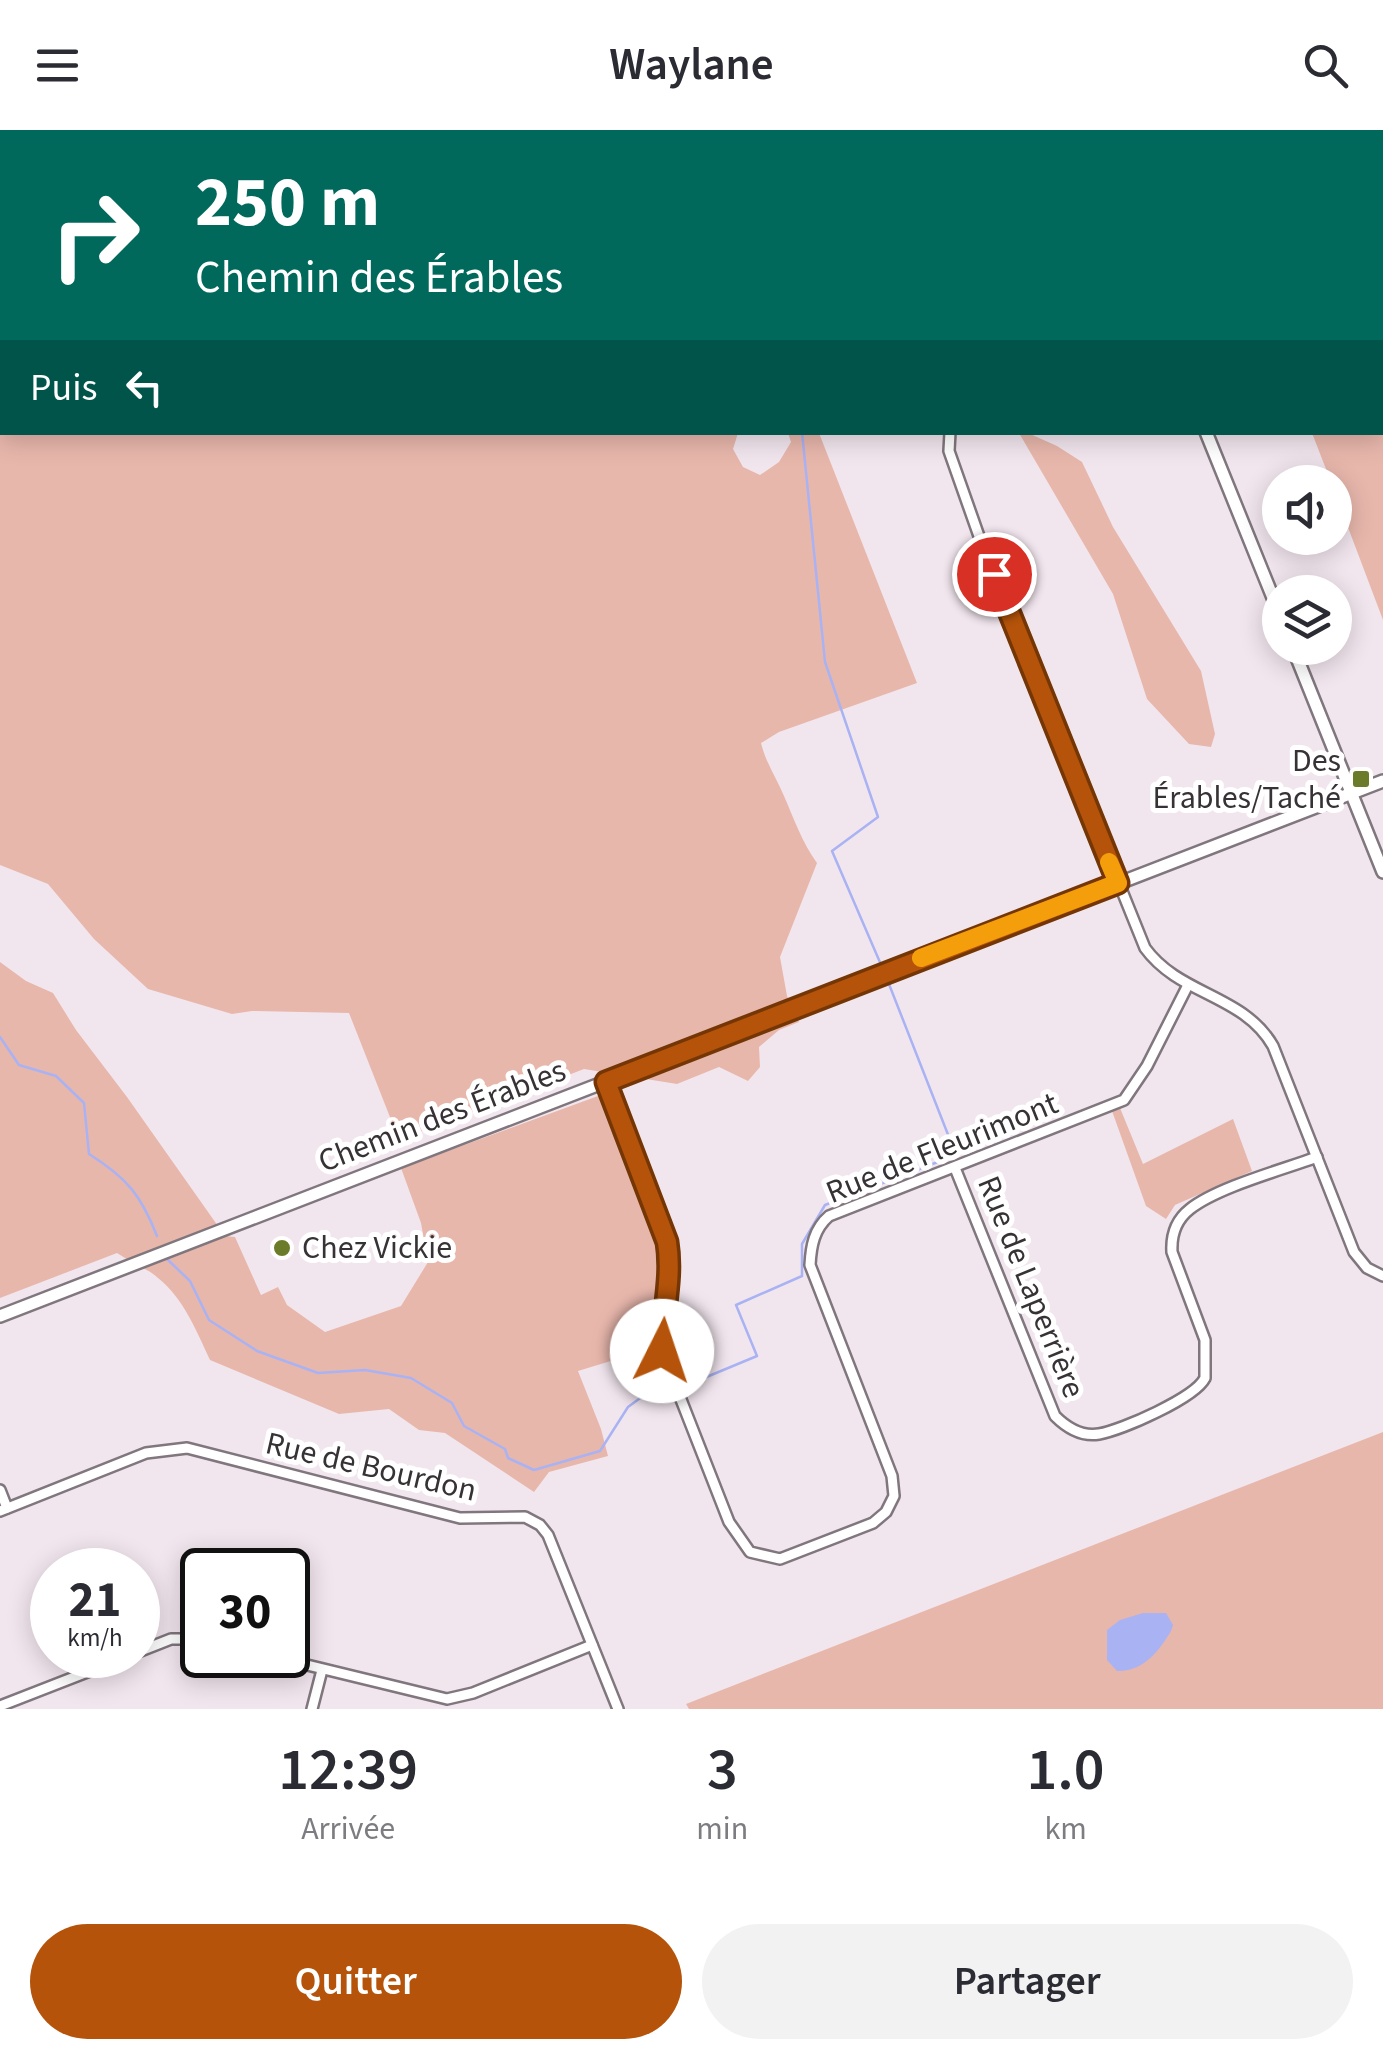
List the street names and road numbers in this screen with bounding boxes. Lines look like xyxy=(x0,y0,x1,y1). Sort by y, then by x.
street label: Chemin des Érables xyxy=(312,1048,572,1184)
street label: Rue de Fleurimont xyxy=(819,1080,1065,1215)
street label: Rue de Laperrière xyxy=(966,1169,1096,1405)
street label: Rue de Bourdon xyxy=(261,1420,481,1514)

